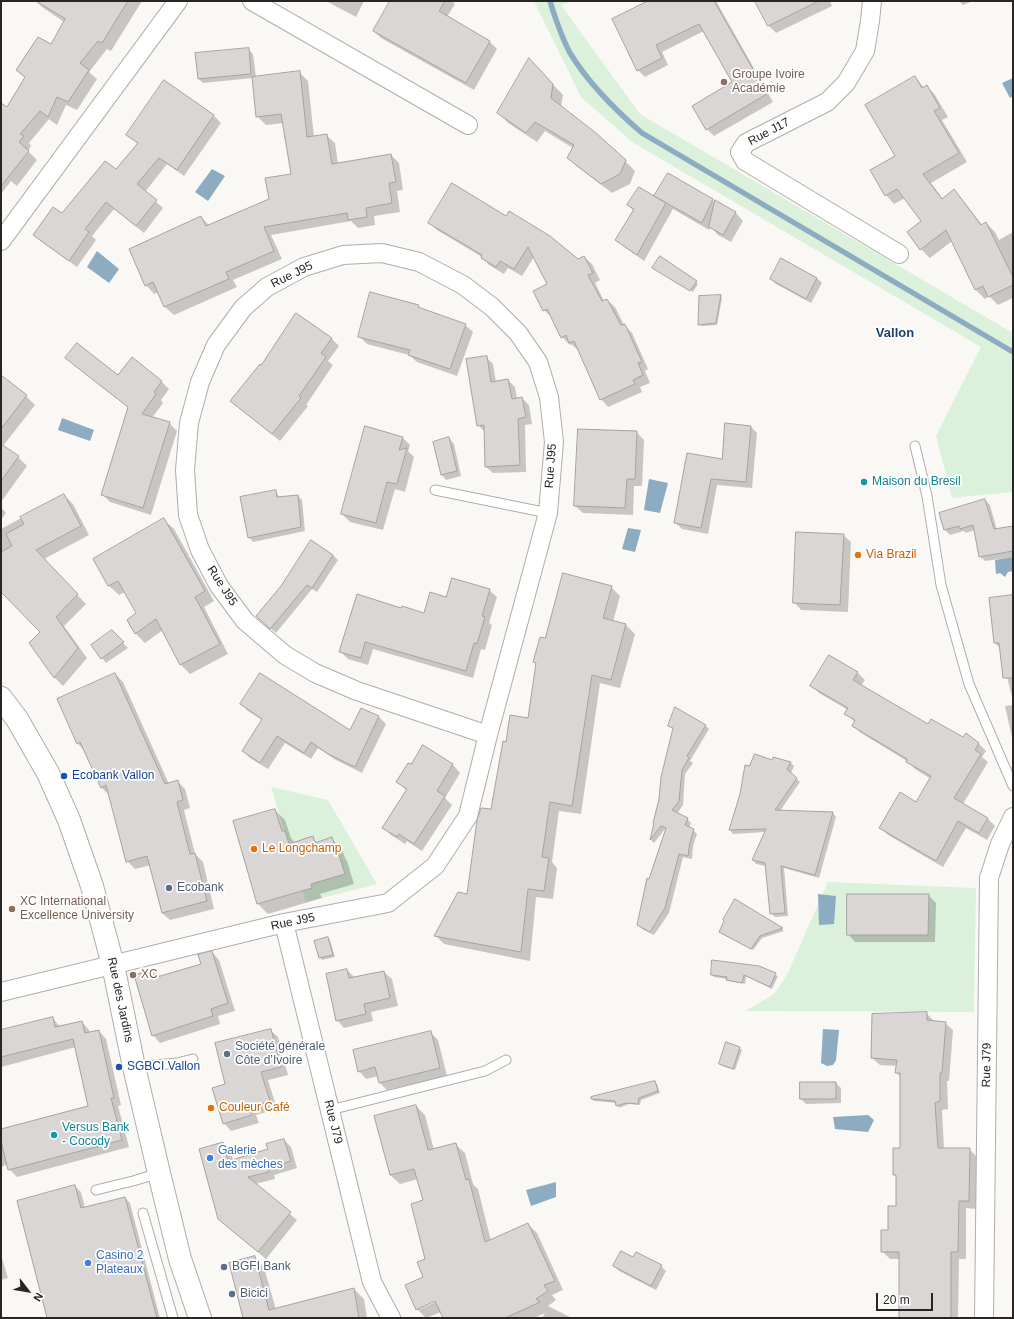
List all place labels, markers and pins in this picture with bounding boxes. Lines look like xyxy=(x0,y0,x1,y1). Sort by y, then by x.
place label: Groupe Ivoire Académie xyxy=(732,68,805,96)
marker: Groupe Ivoire Académie xyxy=(719,77,729,87)
place label: Maison du Bresil xyxy=(872,475,961,489)
marker: Maison du Bresil xyxy=(859,477,869,487)
place label: Via Brazil xyxy=(866,548,916,562)
marker: Via Brazil xyxy=(853,550,863,560)
place label: Ecobank Vallon xyxy=(72,769,154,783)
marker: Ecobank Vallon xyxy=(59,771,69,781)
place label: Le Longchamp xyxy=(262,842,341,856)
marker: Le Longchamp xyxy=(249,844,259,854)
place label: Ecobank xyxy=(177,881,224,895)
marker: Ecobank xyxy=(164,883,174,893)
place label: XC International Excellence University xyxy=(20,895,134,923)
marker: XC International Excellence University xyxy=(7,904,17,914)
place label: XC xyxy=(141,968,158,982)
marker: XC xyxy=(128,970,138,980)
place label: Société générale Côte d’Ivoire xyxy=(235,1040,325,1068)
marker: Société générale Côte d’Ivoire xyxy=(222,1049,232,1059)
place label: SGBCI Vallon xyxy=(127,1060,200,1074)
marker: SGBCI Vallon xyxy=(114,1062,124,1072)
place label: Couleur Café xyxy=(219,1101,290,1115)
marker: Couleur Café xyxy=(206,1103,216,1113)
place label: Versus Bank - Cocody xyxy=(62,1121,129,1149)
marker: Versus Bank - Cocody xyxy=(49,1130,59,1140)
place label: Galerie des mèches xyxy=(218,1144,283,1172)
marker: Galerie des mèches xyxy=(205,1153,215,1163)
place label: Casino 2 Plateaux xyxy=(96,1249,143,1277)
marker: Casino 2 Plateaux xyxy=(83,1258,93,1268)
place label: BGFI Bank xyxy=(232,1260,291,1274)
marker: BGFI Bank xyxy=(219,1262,229,1272)
place label: Bicici xyxy=(240,1287,268,1301)
marker: Bicici xyxy=(227,1289,237,1299)

